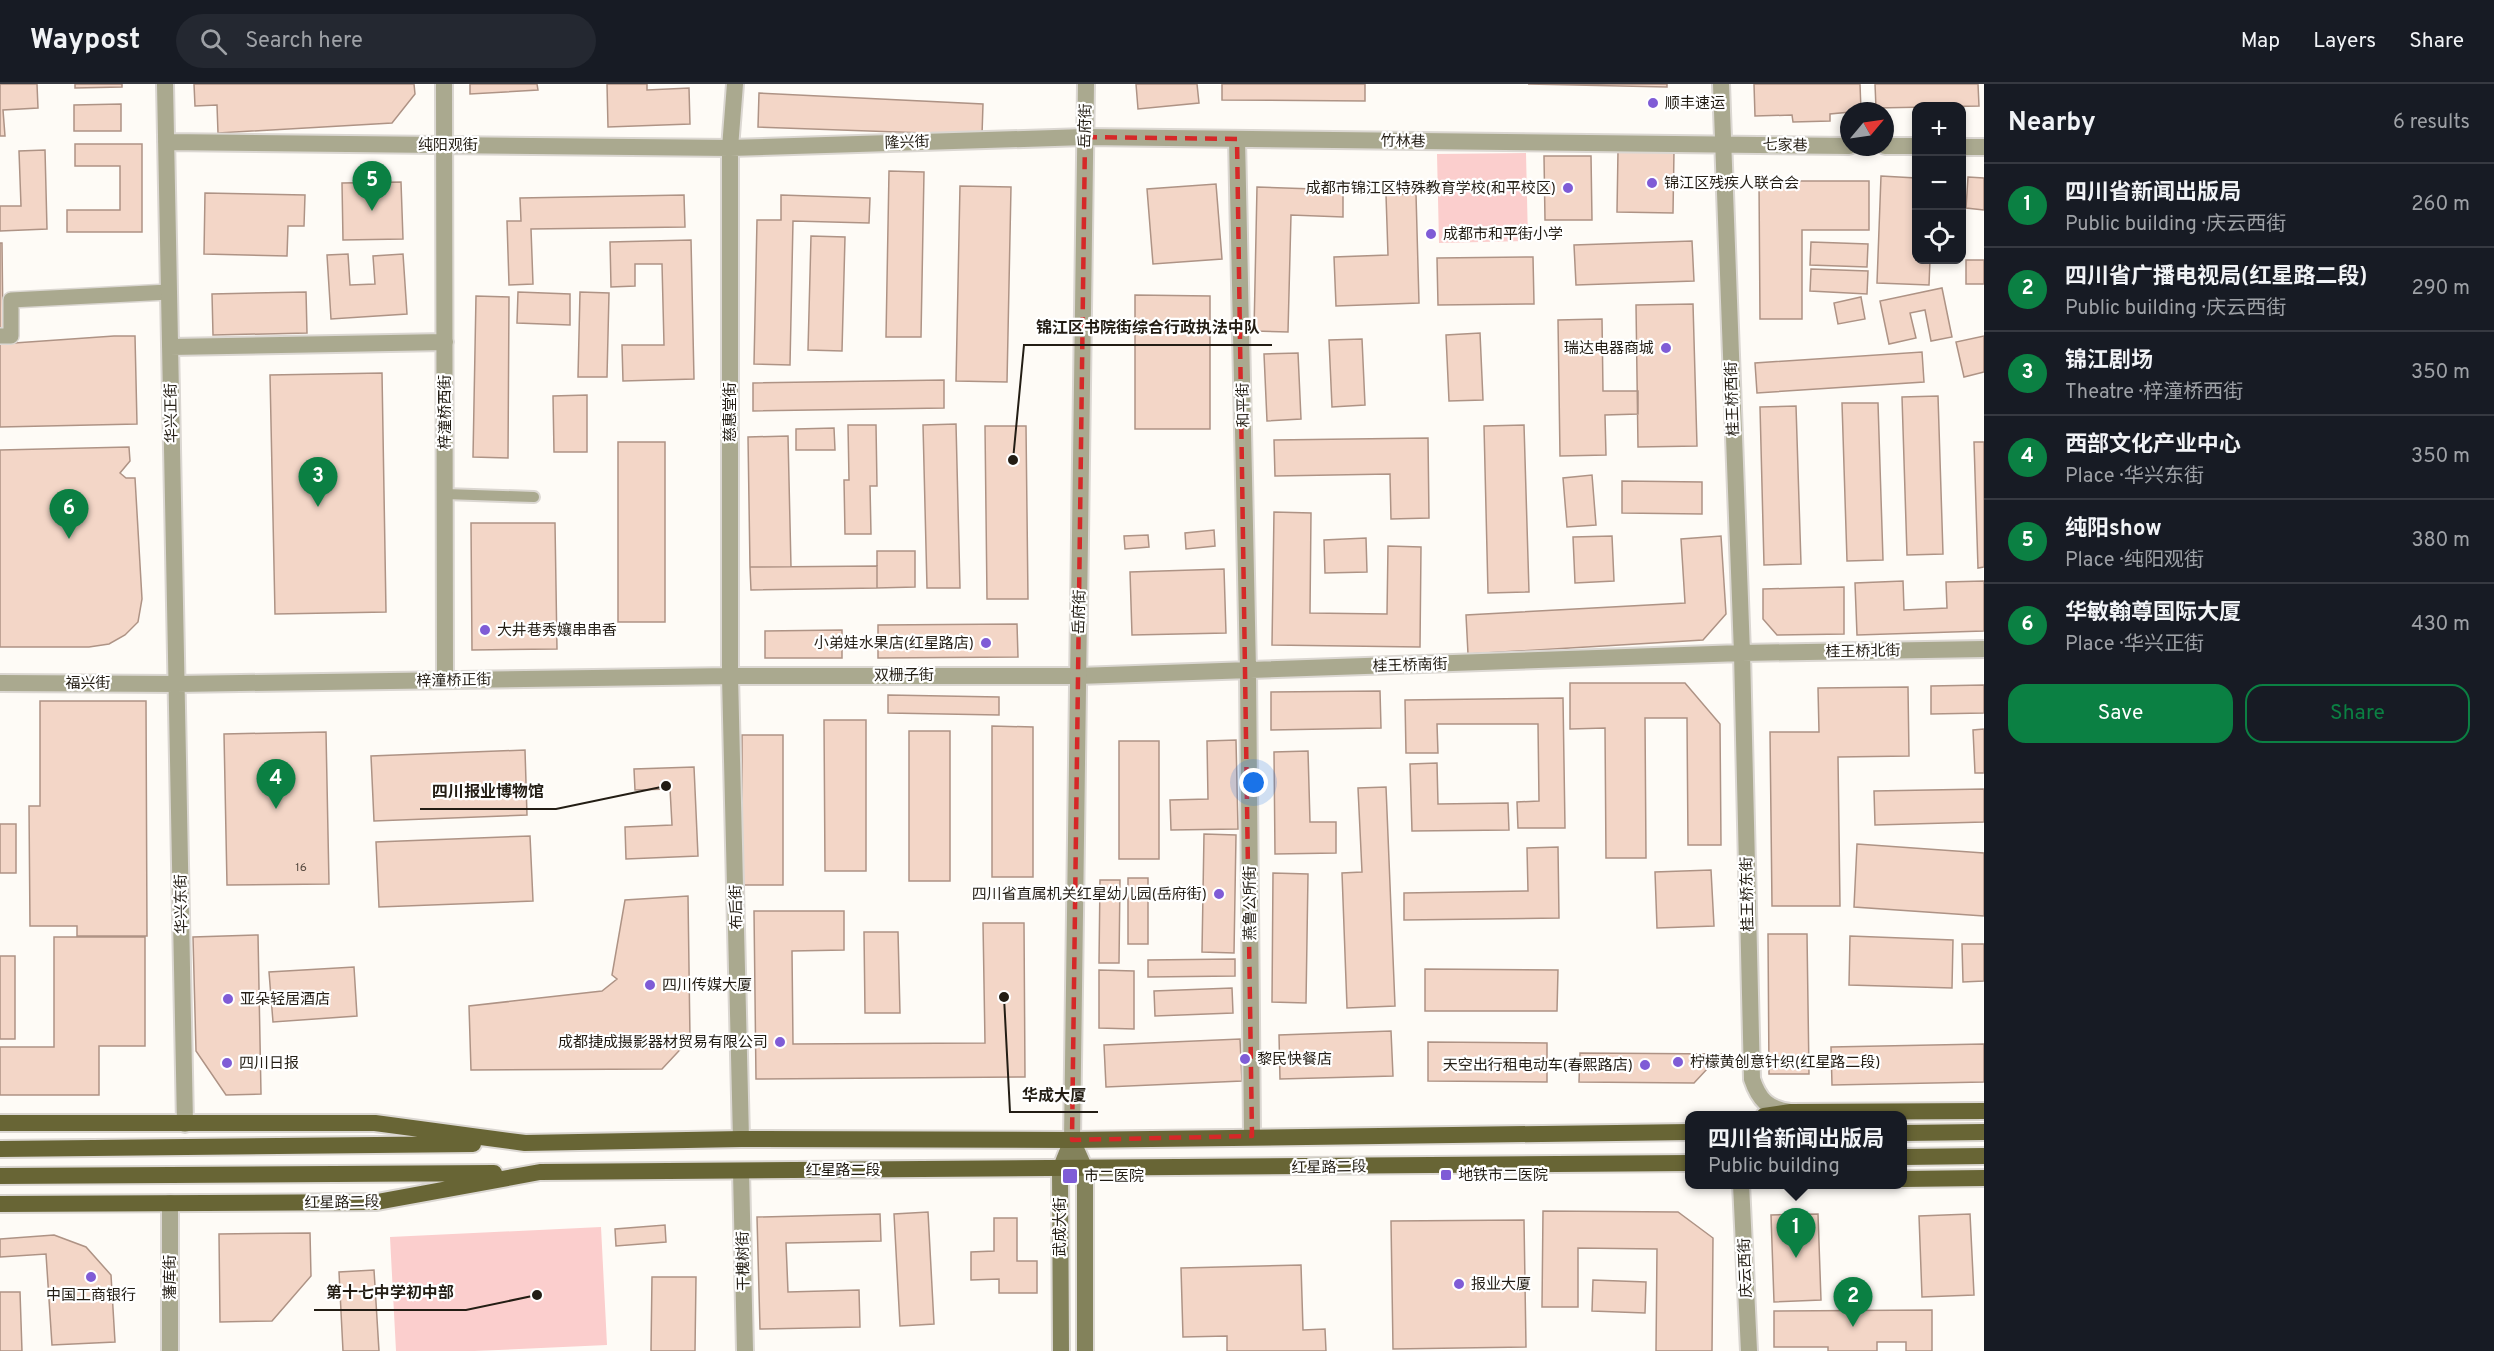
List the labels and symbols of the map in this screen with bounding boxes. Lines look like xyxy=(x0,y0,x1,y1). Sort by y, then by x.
place label: 顺丰速运 xyxy=(1665,95,1725,114)
marker: 顺丰速运 xyxy=(1646,96,1660,110)
north arrow xyxy=(1840,102,1894,156)
street label: 岳府街 xyxy=(1077,103,1096,149)
street label: 隆兴街 xyxy=(884,133,930,154)
street label: 竹林巷 xyxy=(1380,133,1426,152)
street label: 纯阳观街 xyxy=(418,136,478,156)
street label: 七家巷 xyxy=(1762,137,1808,156)
pin: 5 xyxy=(352,162,392,211)
place label: 锦江区残疾人联合会 xyxy=(1664,175,1799,194)
marker: 锦江区残疾人联合会 xyxy=(1645,176,1659,190)
place label: 成都市锦江区特殊教育学校(和平校区) xyxy=(1306,179,1556,199)
marker: 成都市锦江区特殊教育学校(和平校区) xyxy=(1561,181,1575,195)
place label: 成都市和平街小学 xyxy=(1443,226,1563,245)
marker: 成都市和平街小学 xyxy=(1424,227,1438,241)
callout: 锦江区书院街综合行政执法中队 xyxy=(1024,311,1272,345)
text: 锦江区书院街综合行政执法中队 xyxy=(1036,318,1260,339)
place label: 瑞达电器商城 xyxy=(1564,340,1654,359)
marker: 瑞达电器商城 xyxy=(1659,341,1673,355)
street label: 桂王桥西街 xyxy=(1723,361,1744,437)
street label: 梓潼桥西街 xyxy=(436,374,456,450)
street label: 慈惠堂街 xyxy=(722,382,741,442)
street label: 和平街 xyxy=(1235,382,1254,428)
street label: 华兴正街 xyxy=(161,383,183,443)
pin: 3 xyxy=(298,458,338,507)
pin: 6 xyxy=(50,490,88,539)
street label: 岳府街 xyxy=(1071,589,1090,635)
place label: 大井巷秀孃串串香 xyxy=(497,621,617,641)
marker: 大井巷秀孃串串香 xyxy=(478,623,492,637)
place label: 小弟娃水果店(红星路店) xyxy=(814,635,974,654)
marker: 小弟娃水果店(红星路店) xyxy=(979,636,993,650)
street label: 桂王桥北街 xyxy=(1825,641,1901,663)
street label: 桂王桥南街 xyxy=(1372,656,1448,677)
street label: 双栅子街 xyxy=(874,667,934,686)
street label: 梓潼桥正街 xyxy=(416,670,492,692)
street label: 福兴街 xyxy=(65,675,111,694)
pin: 4 xyxy=(256,760,296,809)
your location xyxy=(1239,768,1268,797)
callout: 四川报业博物馆 xyxy=(420,775,556,809)
text: 四川报业博物馆 xyxy=(432,782,544,803)
street label: 桂王桥东街 xyxy=(1738,856,1759,932)
house number: 16 xyxy=(295,860,307,876)
street label: 燕鲁公所街 xyxy=(1242,865,1261,941)
street label: 华兴东街 xyxy=(171,874,193,934)
street label: 布后街 xyxy=(728,884,747,930)
place label: 四川省直属机关红星幼儿园(岳府街) xyxy=(972,886,1207,905)
marker: 四川省直属机关红星幼儿园(岳府街) xyxy=(1212,887,1226,901)
place label: 四川传媒大厦 xyxy=(662,976,752,996)
marker: 四川传媒大厦 xyxy=(643,978,657,992)
place label: 亚朵轻居酒店 xyxy=(240,991,330,1010)
marker: 亚朵轻居酒店 xyxy=(221,992,235,1006)
place label: 成都捷成摄影器材贸易有限公司 xyxy=(558,1033,768,1053)
marker: 成都捷成摄影器材贸易有限公司 xyxy=(773,1035,787,1049)
place label: 黎民快餐店 xyxy=(1257,1051,1332,1070)
marker: 黎民快餐店 xyxy=(1238,1052,1252,1066)
place label: 柠檬黄创意针织(红星路二段) xyxy=(1690,1053,1880,1073)
place label: 四川日报 xyxy=(239,1055,299,1074)
marker: 柠檬黄创意针织(红星路二段) xyxy=(1671,1055,1685,1069)
marker: 四川日报 xyxy=(220,1056,234,1070)
place label: 天空出行租电动车(春熙路店) xyxy=(1443,1057,1633,1076)
marker: 天空出行租电动车(春熙路店) xyxy=(1638,1058,1652,1072)
callout: 华成大厦 xyxy=(1010,1078,1098,1112)
text: 华成大厦 xyxy=(1022,1086,1086,1107)
street label: 红星路二段 xyxy=(1291,1158,1367,1179)
street label: 红星路二段 xyxy=(805,1162,881,1181)
marker: 市二医院 xyxy=(1061,1167,1079,1185)
place label: 地铁市二医院 xyxy=(1458,1167,1548,1186)
place label: 市二医院 xyxy=(1084,1168,1144,1187)
marker: 地铁市二医院 xyxy=(1439,1168,1453,1182)
street label: 红星路二段 xyxy=(304,1193,380,1214)
street label: 武成大街 xyxy=(1052,1197,1071,1257)
pin: 1 xyxy=(1776,1208,1816,1258)
street label: 干槐树街 xyxy=(733,1231,755,1291)
street label: 庆云西街 xyxy=(1736,1238,1757,1298)
street label: 藩库街 xyxy=(162,1254,181,1300)
marker: 中国工商银行 xyxy=(84,1270,98,1284)
callout: 第十七中学初中部 xyxy=(314,1276,466,1310)
place label: 报业大厦 xyxy=(1471,1276,1531,1295)
marker: 报业大厦 xyxy=(1452,1277,1466,1291)
pin: 2 xyxy=(1834,1278,1872,1327)
text: 第十七中学初中部 xyxy=(326,1284,454,1304)
place label: 中国工商银行 xyxy=(46,1287,136,1306)

